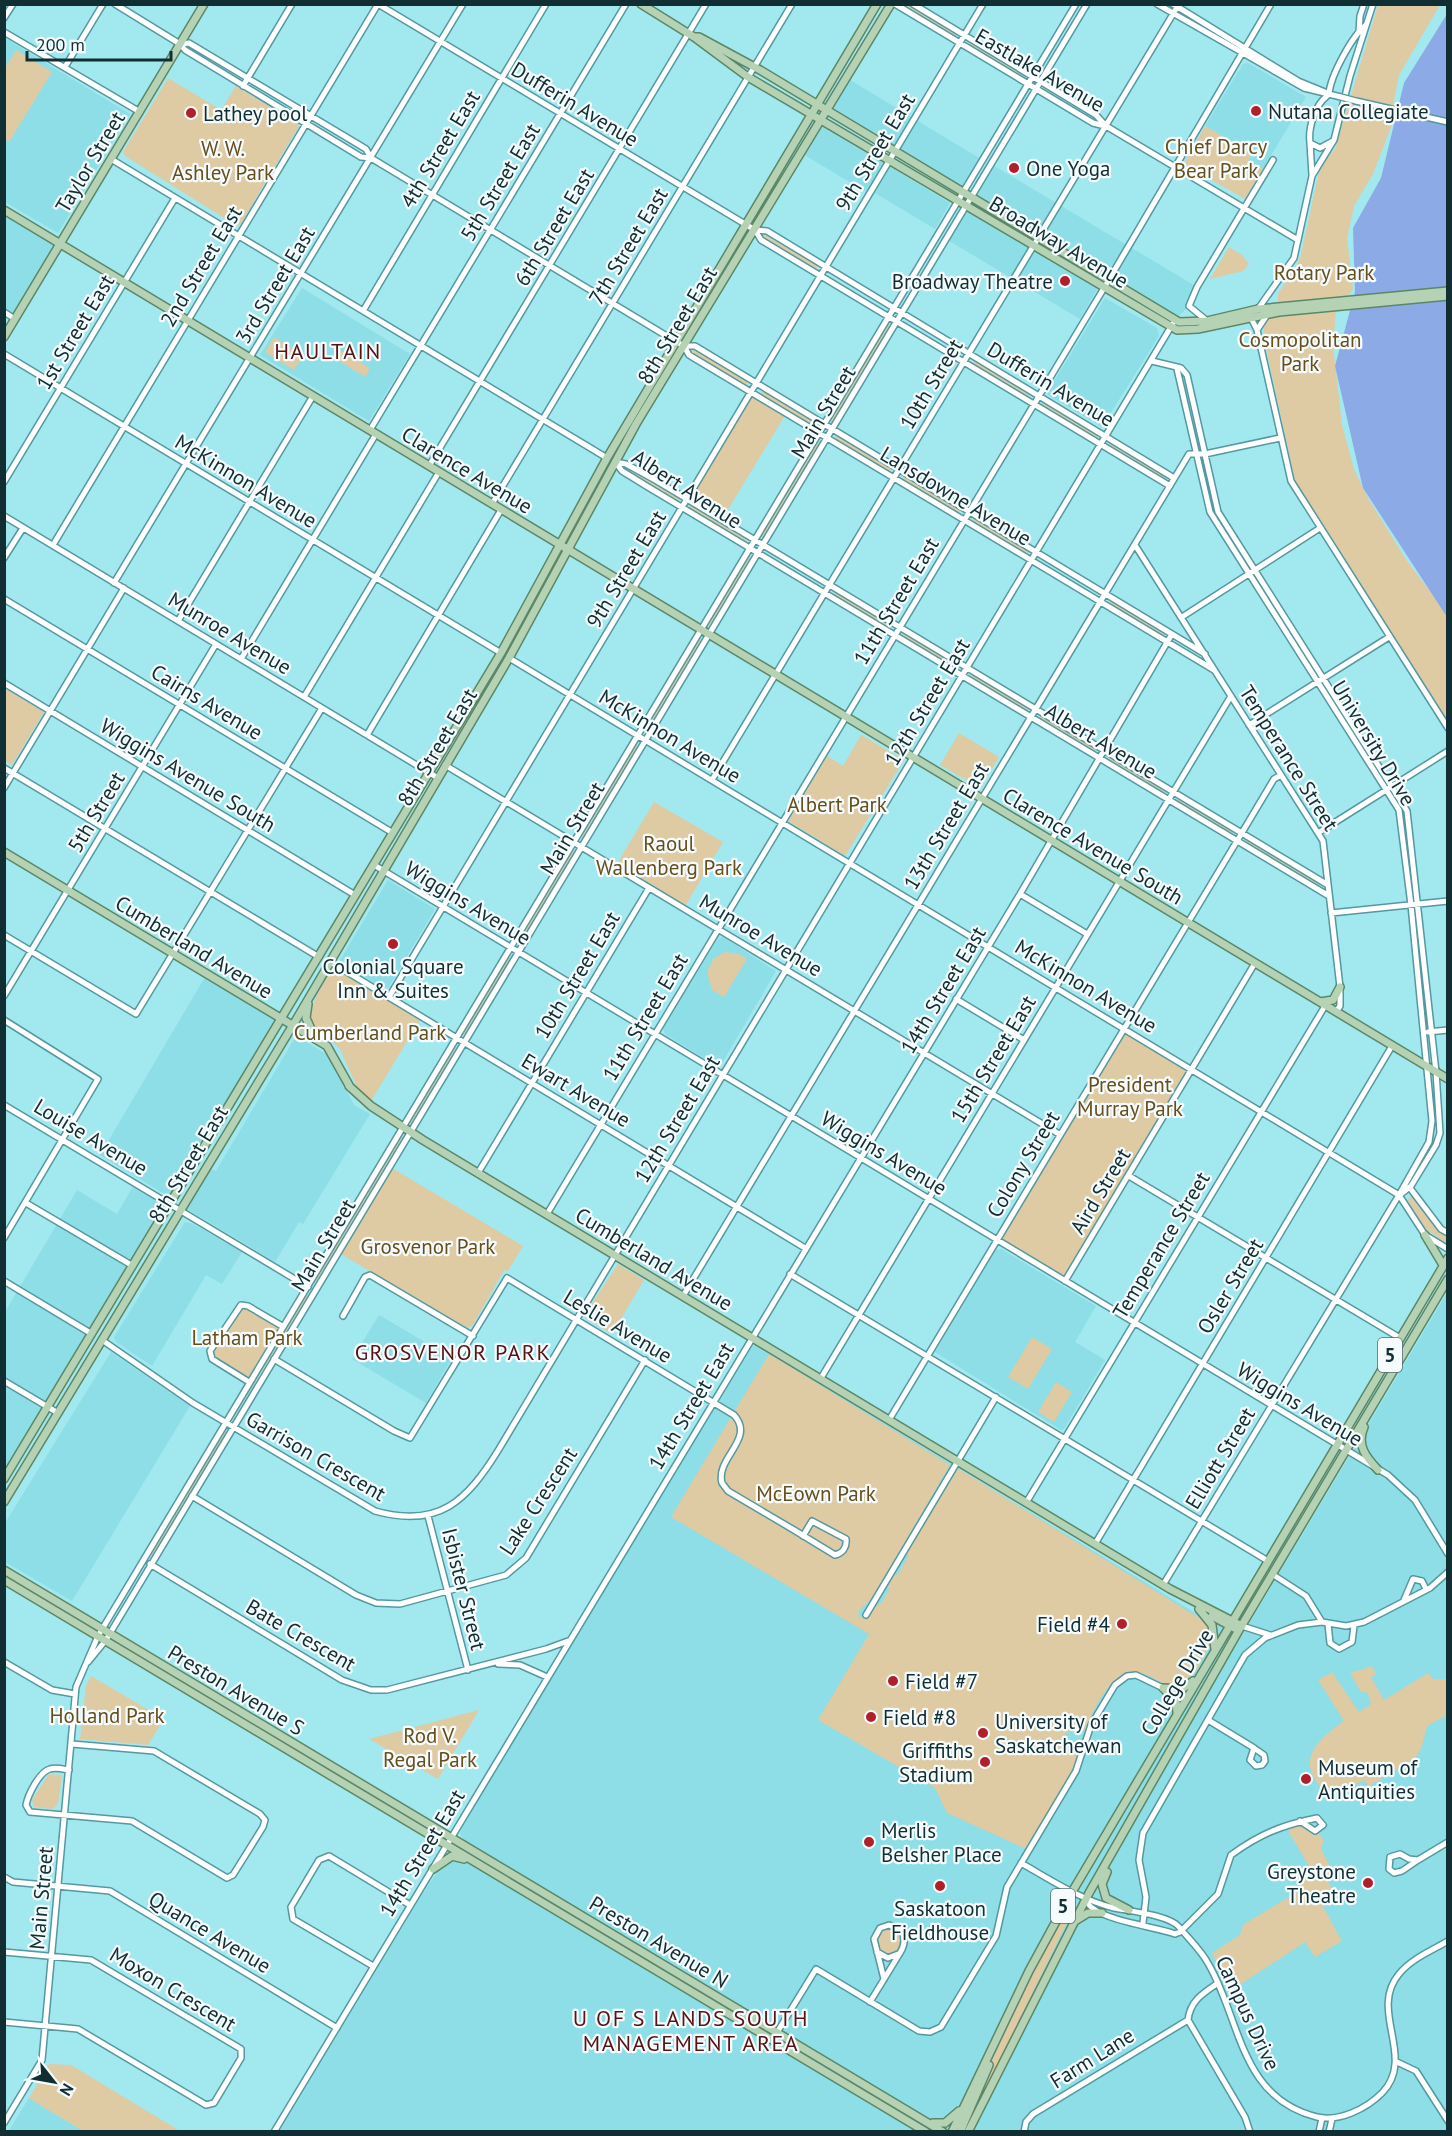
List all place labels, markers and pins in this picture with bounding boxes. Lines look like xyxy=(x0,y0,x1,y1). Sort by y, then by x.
place label: Nutana Collegiate xyxy=(1268,98,1429,125)
place label: Lathey pool xyxy=(203,100,307,127)
marker: Nutana Collegiate xyxy=(1249,104,1263,118)
marker: Lathey pool xyxy=(184,106,198,120)
place label: One Yoga xyxy=(1026,155,1110,182)
marker: One Yoga xyxy=(1007,161,1021,175)
place label: Broadway Theatre xyxy=(892,268,1053,295)
marker: Broadway Theatre xyxy=(1058,274,1072,288)
marker: Colonial Square Inn & Suites xyxy=(386,937,400,951)
place label: Colonial Square Inn & Suites xyxy=(322,953,464,1004)
place label: Field #4 xyxy=(1037,1611,1110,1638)
marker: Field #4 xyxy=(1115,1617,1129,1631)
place label: Field #7 xyxy=(905,1668,978,1695)
marker: Field #7 xyxy=(886,1674,900,1688)
place label: Field #8 xyxy=(883,1704,956,1731)
place label: University of Saskatchewan xyxy=(995,1708,1122,1759)
marker: Field #8 xyxy=(864,1710,878,1724)
marker: University of Saskatchewan xyxy=(976,1726,990,1740)
place label: Griffiths Stadium xyxy=(899,1737,973,1788)
place label: Museum of Antiquities xyxy=(1318,1754,1418,1805)
marker: Griffiths Stadium xyxy=(978,1755,992,1769)
marker: Museum of Antiquities xyxy=(1299,1772,1313,1786)
place label: Merlis Belsher Place xyxy=(881,1817,1002,1868)
marker: Merlis Belsher Place xyxy=(862,1835,876,1849)
place label: Greystone Theatre xyxy=(1267,1858,1356,1909)
marker: Greystone Theatre xyxy=(1361,1876,1375,1890)
marker: Saskatoon Fieldhouse xyxy=(933,1879,947,1893)
place label: Saskatoon Fieldhouse xyxy=(891,1895,989,1946)

